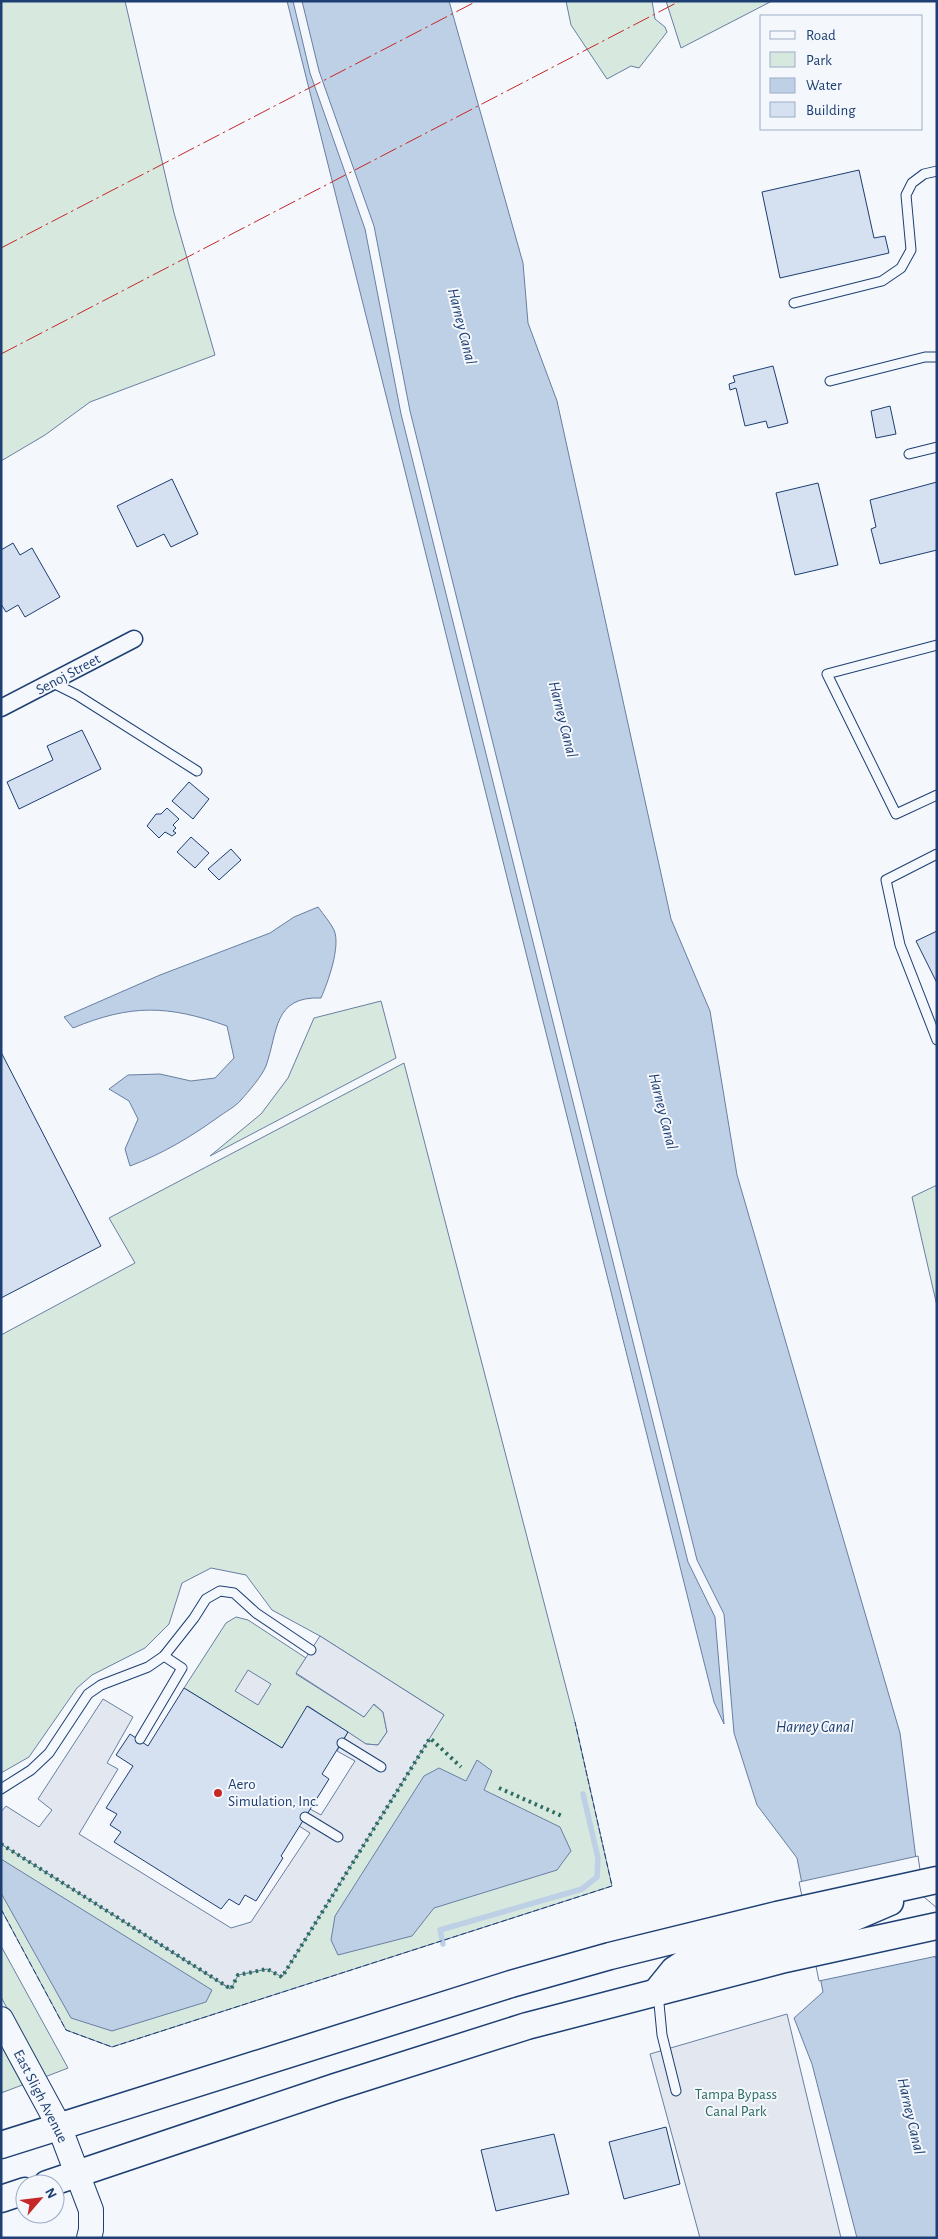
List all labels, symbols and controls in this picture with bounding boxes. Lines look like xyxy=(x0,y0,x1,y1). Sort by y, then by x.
legend xyxy=(760,15,923,130)
text: Road xyxy=(806,28,836,43)
text: Park xyxy=(806,53,832,68)
text: Water xyxy=(806,78,842,93)
text: Building xyxy=(806,103,856,118)
water label: Harney Canal xyxy=(445,286,479,366)
street label: Senoj Street xyxy=(34,651,103,698)
water label: Harney Canal xyxy=(546,679,580,759)
water label: Harney Canal xyxy=(646,1071,680,1151)
water label: Harney Canal xyxy=(776,1719,854,1735)
place label: Aero Simulation, Inc. xyxy=(228,1777,319,1809)
marker: Aero Simulation, Inc. xyxy=(212,1787,224,1799)
street label: East Sligh Avenue xyxy=(11,2047,70,2145)
water label: Harney Canal xyxy=(894,2076,928,2156)
park label: Tampa Bypass Canal Park xyxy=(695,2087,777,2119)
north arrow xyxy=(15,2174,65,2224)
text: N xyxy=(42,2186,59,2201)

